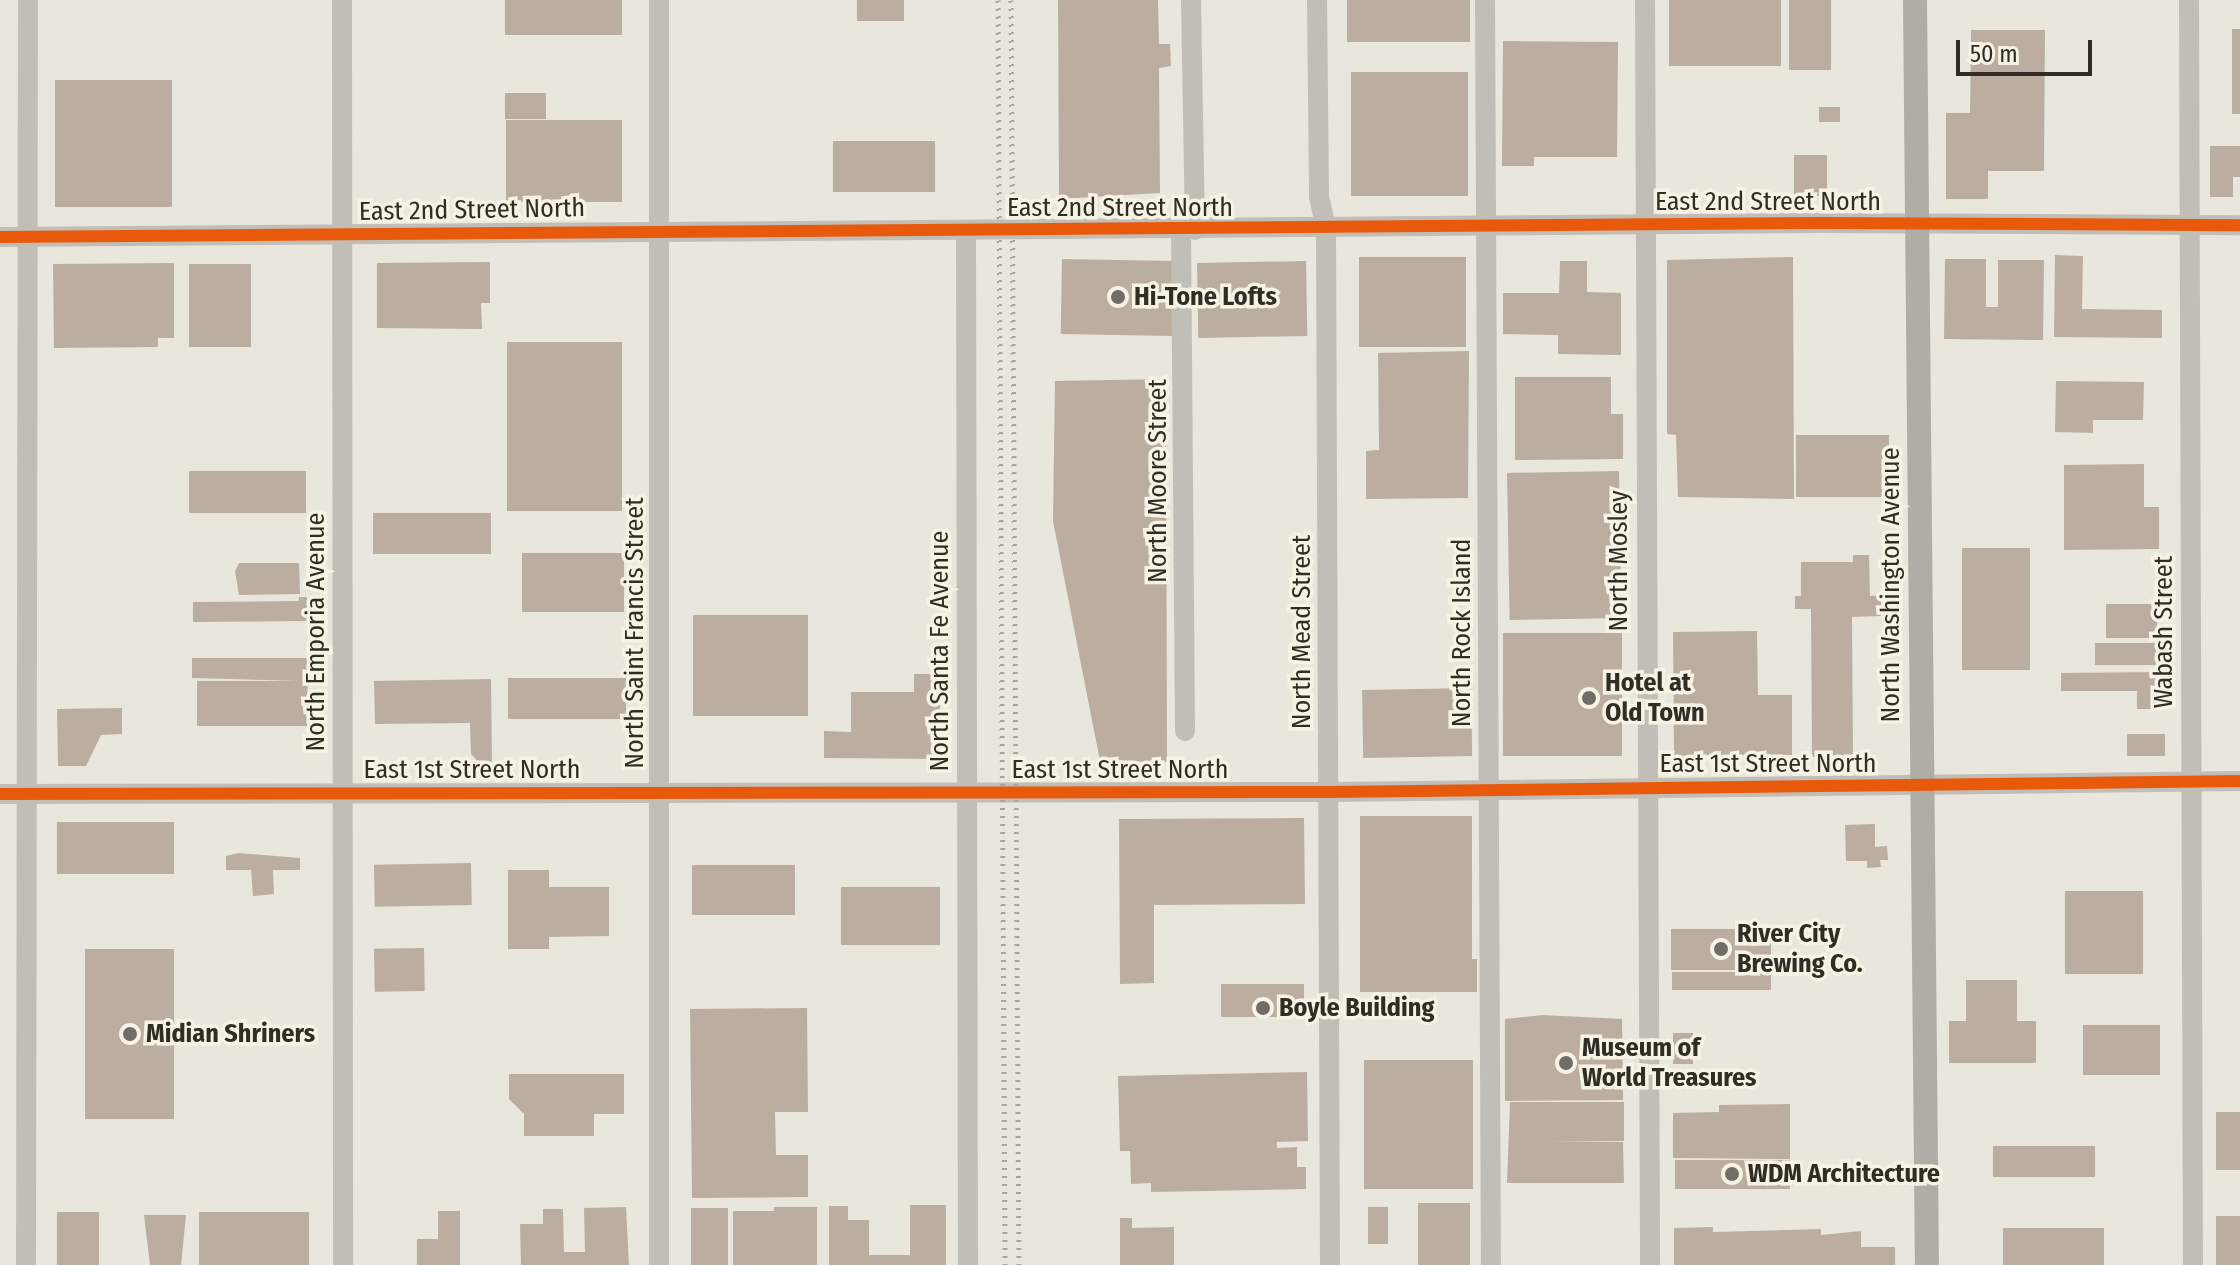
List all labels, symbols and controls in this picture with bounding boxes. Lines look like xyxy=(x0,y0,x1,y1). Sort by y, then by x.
scale bar xyxy=(1960,24,2096,74)
text: 50 m xyxy=(1970,40,2018,68)
street label: East 2nd Street North xyxy=(1655,186,1881,218)
street label: East 2nd Street North xyxy=(359,192,585,228)
street label: East 2nd Street North xyxy=(1007,192,1233,224)
place label: Hi-Tone Lofts xyxy=(1134,281,1277,313)
marker: Hi-Tone Lofts xyxy=(1109,288,1127,306)
street label: North Moore Street xyxy=(1142,379,1174,583)
street label: North Washington Avenue xyxy=(1875,447,1907,723)
street label: North Mosley xyxy=(1603,490,1635,632)
street label: North Saint Francis Street xyxy=(619,497,651,769)
street label: North Emporia Avenue xyxy=(300,513,332,751)
street label: North Santa Fe Avenue xyxy=(924,531,956,771)
street label: North Mead Street xyxy=(1286,535,1318,729)
street label: North Rock Island xyxy=(1446,539,1478,727)
street label: Wabash Street xyxy=(2148,556,2180,708)
place label: Hotel at Old Town xyxy=(1605,667,1705,728)
marker: Hotel at Old Town xyxy=(1580,689,1598,707)
street label: East 1st Street North xyxy=(1660,748,1876,780)
street label: East 1st Street North xyxy=(364,754,580,786)
street label: East 1st Street North xyxy=(1012,754,1228,786)
place label: River City Brewing Co. xyxy=(1737,918,1863,980)
marker: River City Brewing Co. xyxy=(1712,940,1730,958)
place label: Boyle Building xyxy=(1279,992,1434,1024)
marker: Boyle Building xyxy=(1254,999,1272,1017)
place label: Midian Shriners xyxy=(146,1018,315,1050)
marker: Midian Shriners xyxy=(121,1025,139,1043)
place label: Museum of World Treasures xyxy=(1582,1032,1757,1094)
marker: Museum of World Treasures xyxy=(1557,1054,1575,1072)
place label: WDM Architecture xyxy=(1748,1158,1940,1190)
marker: WDM Architecture xyxy=(1723,1165,1741,1183)

